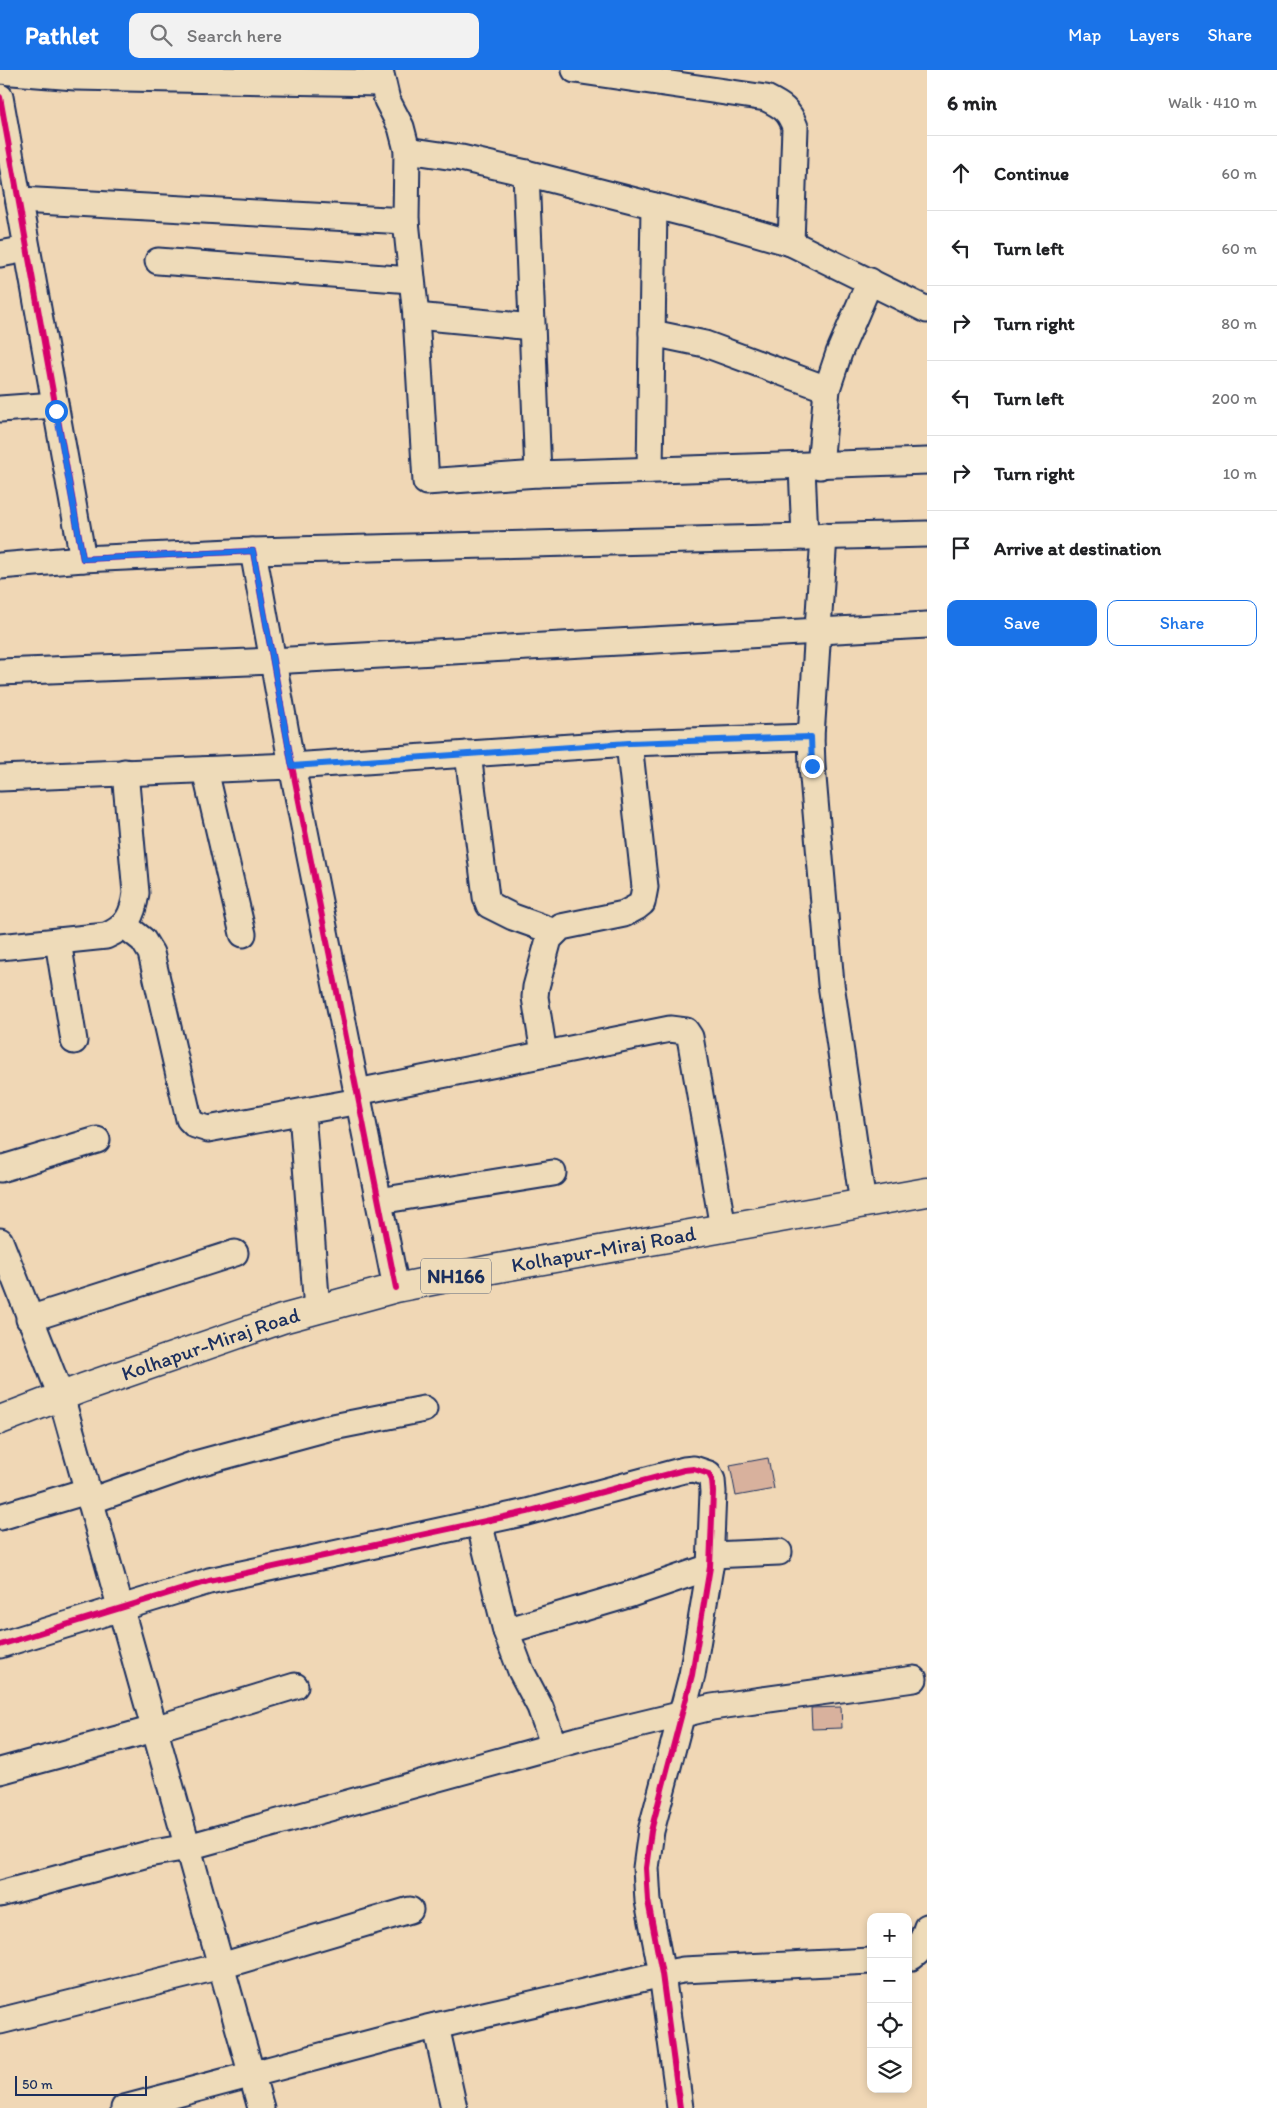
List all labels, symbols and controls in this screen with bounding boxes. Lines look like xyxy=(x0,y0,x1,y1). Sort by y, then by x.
search box xyxy=(129,13,479,58)
text: Pathlet xyxy=(25,21,99,50)
icon: search xyxy=(147,21,175,49)
text: Search here xyxy=(187,24,282,47)
text: Map xyxy=(1068,24,1101,46)
text: Layers xyxy=(1129,24,1179,46)
text: Share xyxy=(1207,24,1252,46)
text: 6 min xyxy=(947,90,997,115)
text: Walk · 410 m xyxy=(1168,93,1257,112)
icon: ahead xyxy=(947,159,975,187)
text: Continue xyxy=(994,162,1069,185)
text: 60 m xyxy=(1222,164,1257,183)
icon: left xyxy=(947,234,975,262)
text: Turn left xyxy=(994,237,1064,260)
text: 60 m xyxy=(1222,239,1257,258)
icon: right xyxy=(947,309,975,337)
text: Turn right xyxy=(994,312,1075,335)
text: 80 m xyxy=(1221,314,1257,333)
icon: left xyxy=(947,384,975,412)
text: Turn left xyxy=(994,387,1064,410)
text: 200 m xyxy=(1212,389,1257,408)
route start xyxy=(45,400,68,423)
icon: right xyxy=(947,459,975,487)
text: Turn right xyxy=(994,462,1075,485)
text: 10 m xyxy=(1223,464,1257,483)
icon: arrive xyxy=(947,534,975,562)
text: Arrive at destination xyxy=(994,537,1161,560)
button: Save xyxy=(947,600,1097,646)
button: Share xyxy=(1107,600,1257,646)
route end xyxy=(801,755,824,778)
street label: Kolhapur-Miraj Road xyxy=(509,1220,698,1277)
road number: NH166 xyxy=(421,1258,491,1294)
street label: Kolhapur-Miraj Road xyxy=(118,1302,303,1386)
map controls xyxy=(867,1913,912,2093)
button: + xyxy=(867,1913,912,1958)
button: − xyxy=(867,1958,912,2003)
button: locate xyxy=(867,2003,912,2048)
button: layers xyxy=(867,2048,912,2093)
scale bar xyxy=(15,2073,148,2096)
text: 50 m xyxy=(22,2076,53,2093)

